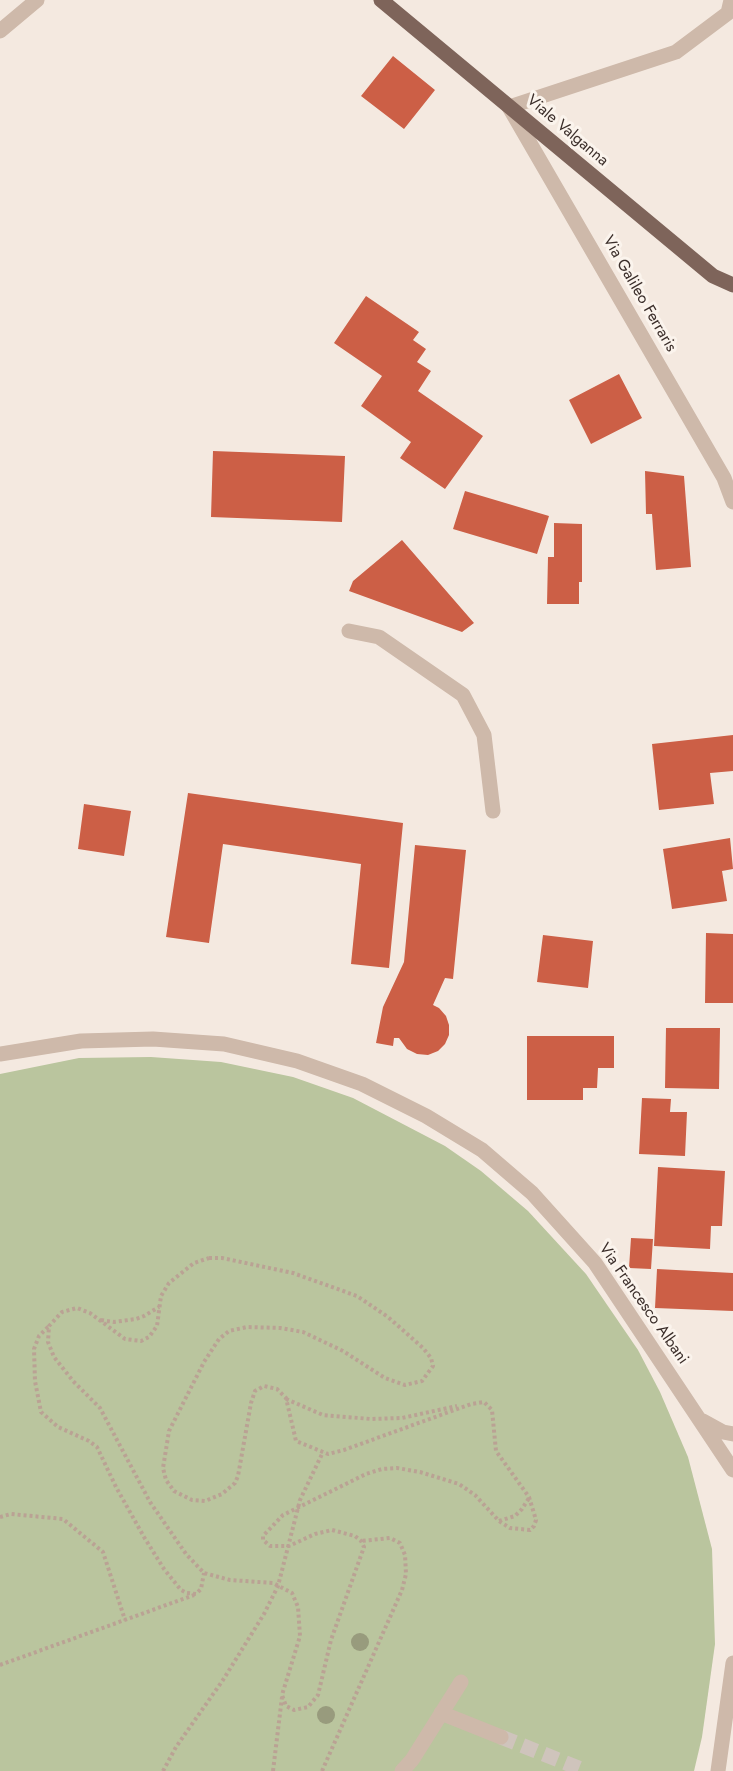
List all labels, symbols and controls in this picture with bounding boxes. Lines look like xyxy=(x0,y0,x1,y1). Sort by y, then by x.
street label: Viale Valganna xyxy=(522,91,612,171)
street label: Via Galileo Ferraris xyxy=(598,232,680,356)
street label: Via Francesco Albani xyxy=(594,1240,692,1368)

